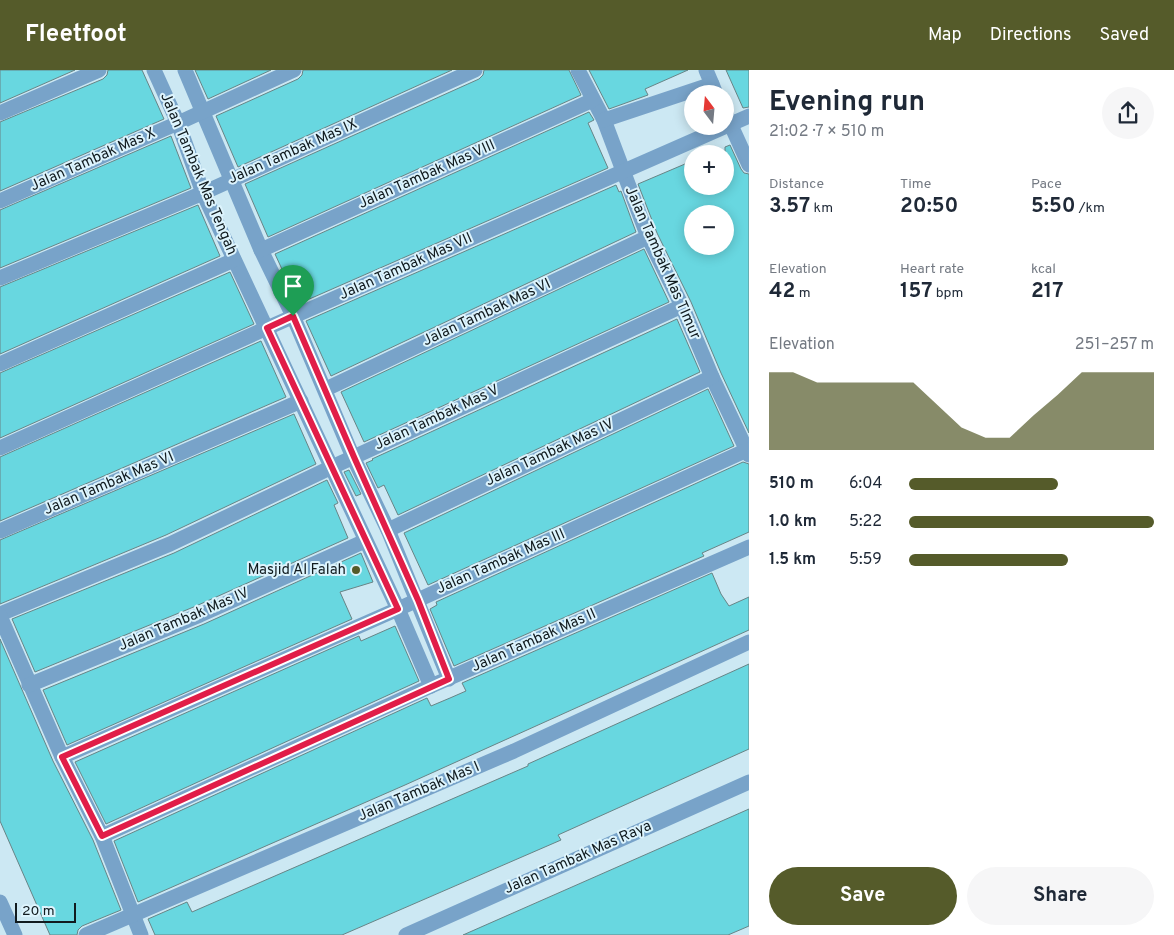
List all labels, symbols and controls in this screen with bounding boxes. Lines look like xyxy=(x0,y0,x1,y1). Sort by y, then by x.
text: Fleetfoot xyxy=(25,20,127,50)
text: Map xyxy=(928,24,962,47)
text: Directions xyxy=(990,24,1072,47)
text: Saved xyxy=(1100,24,1149,47)
north arrow xyxy=(684,85,734,135)
map controls xyxy=(684,85,734,255)
text: Evening run xyxy=(769,85,925,121)
button: share xyxy=(1102,87,1154,139)
street label: Jalan Tambak Mas Tengah xyxy=(155,90,241,258)
street label: Jalan Tambak Mas IX xyxy=(225,115,361,189)
text: 21:02 · 7 × 510 m xyxy=(769,122,884,142)
street label: Jalan Tambak Mas X xyxy=(27,124,159,196)
street label: Jalan Tambak Mas VIII xyxy=(356,136,498,214)
button: + xyxy=(684,145,734,195)
text: Distance xyxy=(769,176,824,193)
text: Time xyxy=(900,176,931,193)
text: Pace xyxy=(1031,176,1062,193)
street label: Jalan Tambak Mas TImur xyxy=(620,184,704,343)
text: 3.57 xyxy=(769,193,810,220)
text: 20:50 xyxy=(900,193,958,220)
text: 5:50 xyxy=(1031,193,1076,220)
text: km xyxy=(810,200,833,217)
text: /km xyxy=(1076,200,1105,217)
button: − xyxy=(684,205,734,255)
street label: Jalan Tambak Mas VII xyxy=(336,229,476,305)
text: Elevation xyxy=(769,261,827,278)
text: Heart rate xyxy=(900,261,964,278)
text: kcal xyxy=(1031,261,1056,278)
pin xyxy=(272,265,314,316)
icon: arrive xyxy=(279,272,307,300)
street label: Jalan Tambak Mas VI xyxy=(420,275,554,351)
text: 42 xyxy=(769,278,795,305)
text: 157 xyxy=(900,278,933,305)
text: 217 xyxy=(1031,278,1063,305)
text: m xyxy=(795,285,811,302)
text: bpm xyxy=(933,285,963,302)
text: Elevation xyxy=(769,335,835,355)
text: 251–257 m xyxy=(1075,335,1154,355)
street label: Jalan Tambak Mas V xyxy=(372,381,503,455)
street label: Jalan Tambak Mas IV xyxy=(483,415,618,491)
street label: Jalan Tambak Mas VI xyxy=(41,448,177,520)
text: 510 m xyxy=(769,474,814,494)
text: 6:04 xyxy=(849,474,882,494)
text: 1.0 km xyxy=(769,512,817,532)
text: 5:22 xyxy=(849,512,882,532)
street label: Jalan Tambak Mas III xyxy=(434,525,568,599)
text: 1.5 km xyxy=(769,550,816,570)
text: 5:59 xyxy=(849,550,882,570)
place label: Masjid Al Falah xyxy=(247,561,346,580)
marker: Masjid Al Falah xyxy=(350,564,362,576)
street label: Jalan Tambak Mas IV xyxy=(116,584,252,656)
street label: Jalan Tambak Mas II xyxy=(469,605,599,677)
street label: Jalan Tambak Mas I xyxy=(355,758,483,826)
street label: Jalan Tambak Mas Raya xyxy=(501,817,655,899)
button: Save xyxy=(769,867,957,925)
button: Share xyxy=(967,867,1154,925)
scale bar xyxy=(15,900,76,923)
text: 20 m xyxy=(22,903,55,920)

